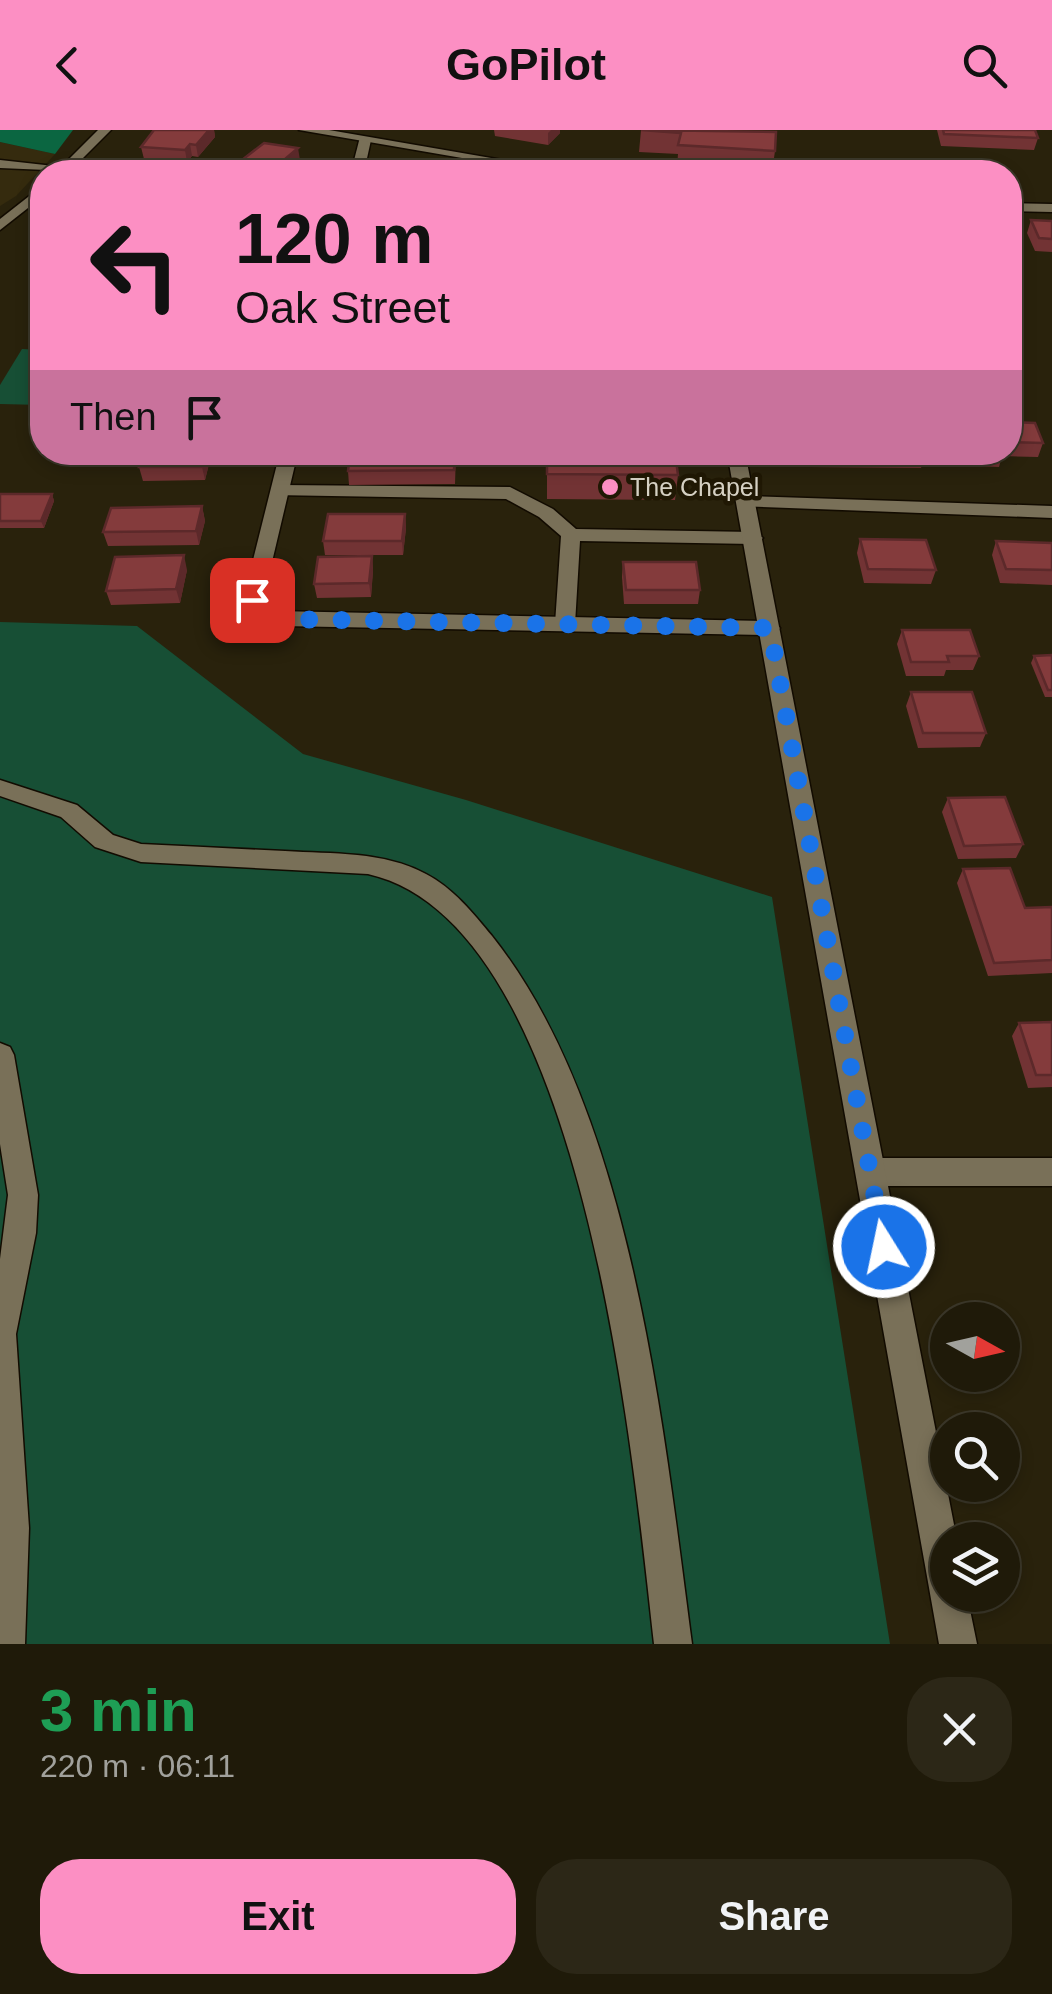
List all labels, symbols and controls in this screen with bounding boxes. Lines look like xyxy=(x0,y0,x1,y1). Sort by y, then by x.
icon: back xyxy=(40,38,95,93)
icon: search xyxy=(957,38,1012,93)
text: GoPilot xyxy=(446,39,606,90)
icon: left xyxy=(70,200,200,330)
text: 120 m xyxy=(235,200,433,278)
text: Oak Street xyxy=(235,282,450,333)
icon: arrive xyxy=(177,390,232,445)
text: Then xyxy=(70,396,157,438)
place label: The Chapel xyxy=(630,473,759,501)
marker: The Chapel xyxy=(599,476,621,498)
pin xyxy=(210,558,295,643)
icon: arrive xyxy=(225,573,280,628)
position arrow xyxy=(832,1195,936,1299)
north arrow xyxy=(930,1302,1020,1392)
map controls xyxy=(930,1302,1020,1612)
button: search xyxy=(930,1412,1020,1502)
button: layers xyxy=(930,1522,1020,1612)
text: 3 min xyxy=(40,1677,197,1744)
button: close xyxy=(907,1677,1012,1782)
text: 220 m · 06:11 xyxy=(40,1748,235,1784)
button: Exit xyxy=(40,1859,516,1974)
button: Share xyxy=(536,1859,1012,1974)

